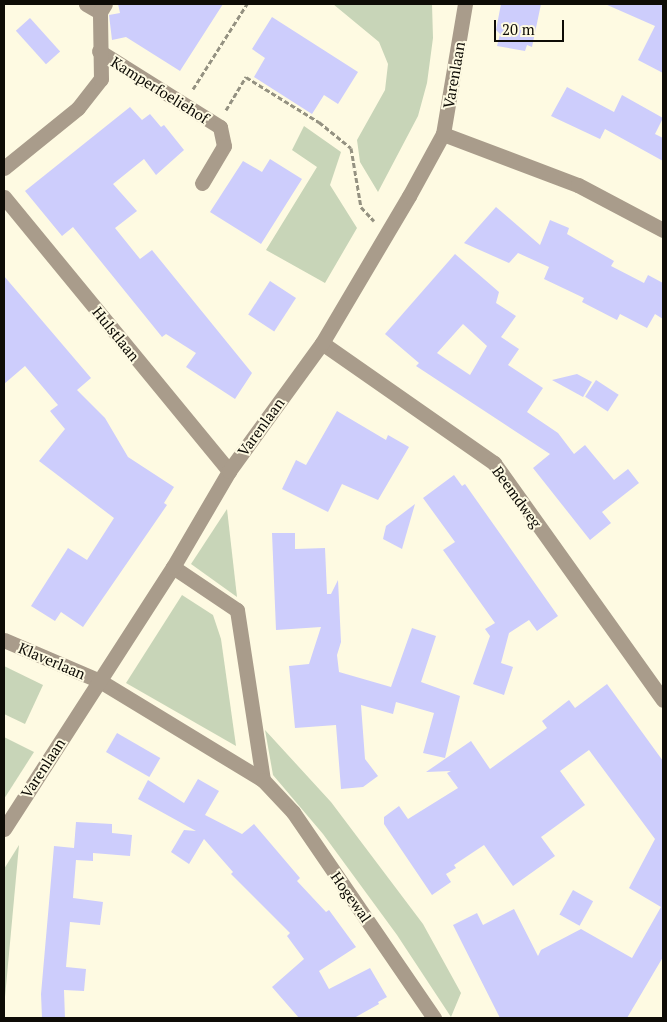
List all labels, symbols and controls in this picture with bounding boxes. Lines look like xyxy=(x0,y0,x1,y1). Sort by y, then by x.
scale bar xyxy=(497,10,567,42)
text: 20 m xyxy=(502,19,535,39)
street label: Varenlaan xyxy=(439,40,469,110)
street label: Kamperfoeliehof xyxy=(108,53,212,127)
street label: Hulstlaan xyxy=(89,303,143,365)
street label: Varenlaan xyxy=(234,394,288,460)
street label: Beemdweg xyxy=(489,463,545,531)
street label: Klaverlaan xyxy=(16,639,88,683)
street label: Varenlaan xyxy=(17,735,69,801)
street label: Hogewal xyxy=(327,868,375,926)

